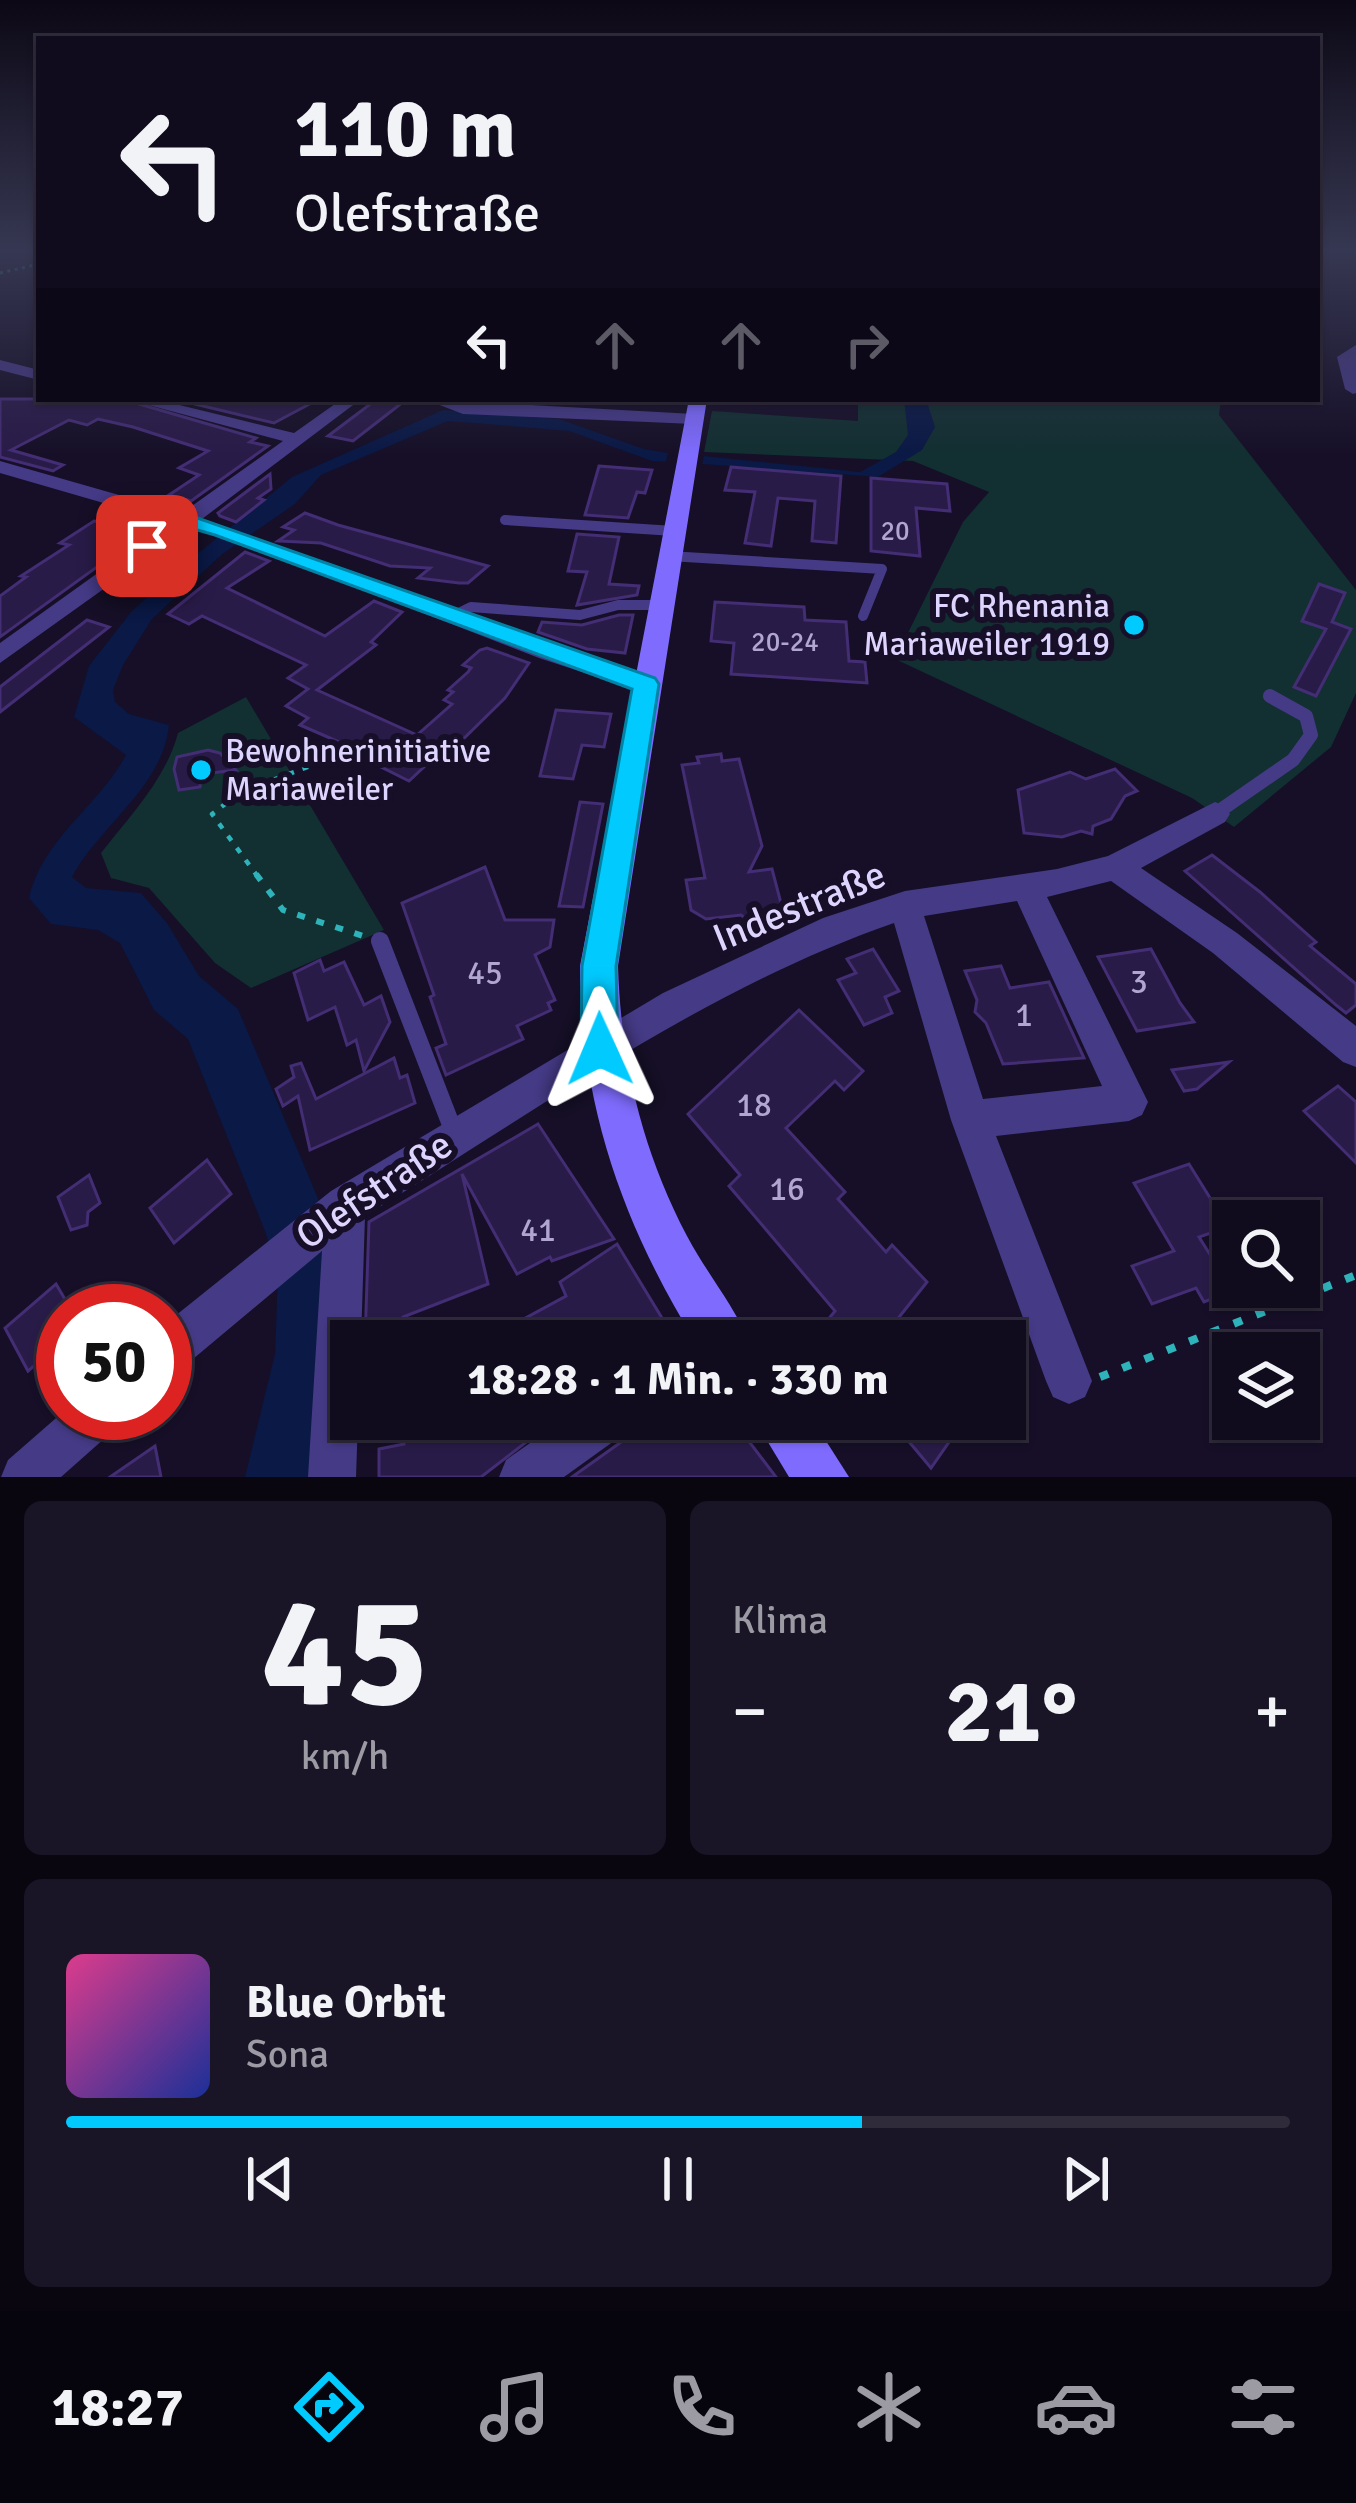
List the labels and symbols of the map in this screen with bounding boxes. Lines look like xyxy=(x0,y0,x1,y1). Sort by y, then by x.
pin xyxy=(96,495,198,597)
house number: 20 xyxy=(880,515,910,548)
place label: FC Rhenania Mariaweiler 1919 xyxy=(863,586,1110,665)
marker: FC Rhenania Mariaweiler 1919 xyxy=(1121,612,1147,638)
house number: 20-24 xyxy=(751,626,819,659)
place label: Bewohnerinitiative Mariaweiler xyxy=(225,731,491,810)
marker: Bewohnerinitiative Mariaweiler xyxy=(188,757,214,783)
street label: Indestraße xyxy=(706,850,892,962)
house number: 45 xyxy=(467,953,503,994)
house number: 3 xyxy=(1130,962,1148,1003)
position arrow xyxy=(537,986,663,1112)
house number: 1 xyxy=(1015,995,1033,1036)
house number: 18 xyxy=(736,1085,772,1126)
street label: Olefstraße xyxy=(287,1120,461,1260)
house number: 16 xyxy=(769,1169,805,1210)
house number: 41 xyxy=(520,1210,556,1251)
speed limit sign: 50 xyxy=(36,1284,192,1440)

